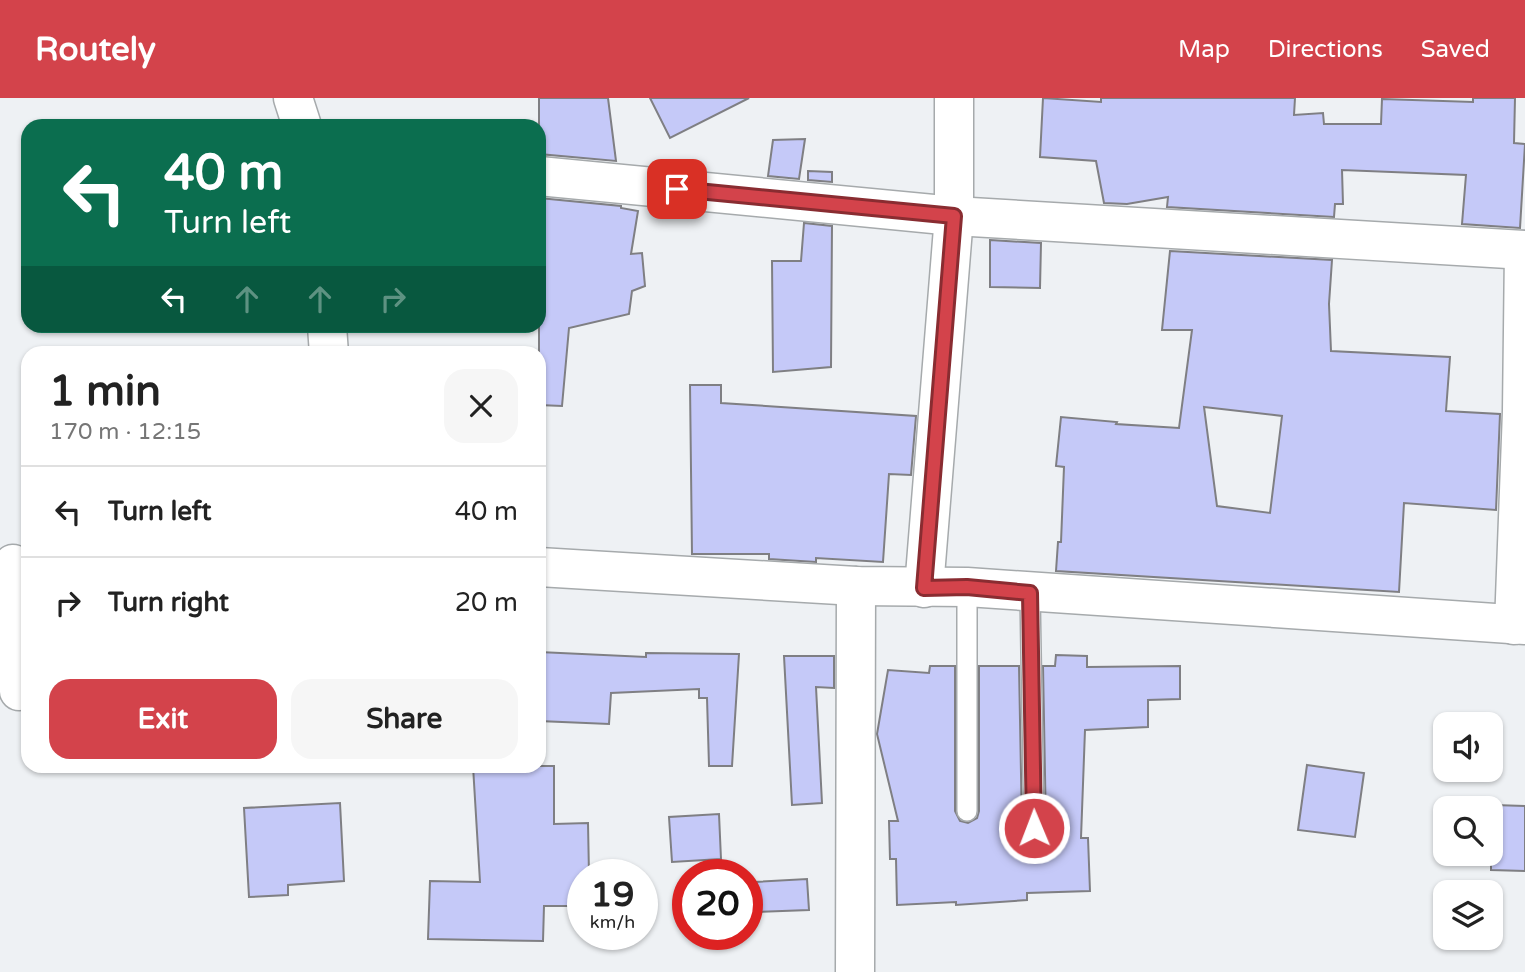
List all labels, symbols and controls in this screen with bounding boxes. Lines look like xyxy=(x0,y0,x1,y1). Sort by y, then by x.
text: Routely xyxy=(35,30,156,69)
text: Map xyxy=(1178,35,1230,64)
text: Directions xyxy=(1268,35,1383,64)
text: Saved xyxy=(1421,35,1490,64)
text: 40 m xyxy=(164,144,283,203)
icon: left xyxy=(49,147,140,238)
pin xyxy=(647,159,707,219)
icon: arrive xyxy=(658,170,696,208)
text: Turn left xyxy=(164,204,291,242)
icon: left xyxy=(155,280,193,318)
icon: ahead xyxy=(228,280,266,318)
icon: ahead xyxy=(301,280,339,318)
icon: right xyxy=(374,280,412,318)
text: 1 min xyxy=(49,366,161,417)
button: close xyxy=(444,369,518,443)
text: 170 m · 12:15 xyxy=(49,418,201,446)
icon: left xyxy=(49,493,87,531)
text: Turn left xyxy=(108,496,211,527)
text: 40 m xyxy=(455,496,518,527)
icon: right xyxy=(49,584,87,622)
text: Turn right xyxy=(108,587,229,618)
text: 20 m xyxy=(455,587,518,618)
button: Exit xyxy=(49,679,277,759)
button: Share xyxy=(291,679,518,759)
map controls xyxy=(1433,712,1503,950)
button: sound xyxy=(1433,712,1503,782)
position arrow xyxy=(997,791,1071,865)
button: search xyxy=(1433,796,1503,866)
speed limit sign: 20 xyxy=(672,859,763,950)
text: 19 xyxy=(591,874,634,916)
button: layers xyxy=(1433,880,1503,950)
text: km/h xyxy=(590,911,635,933)

